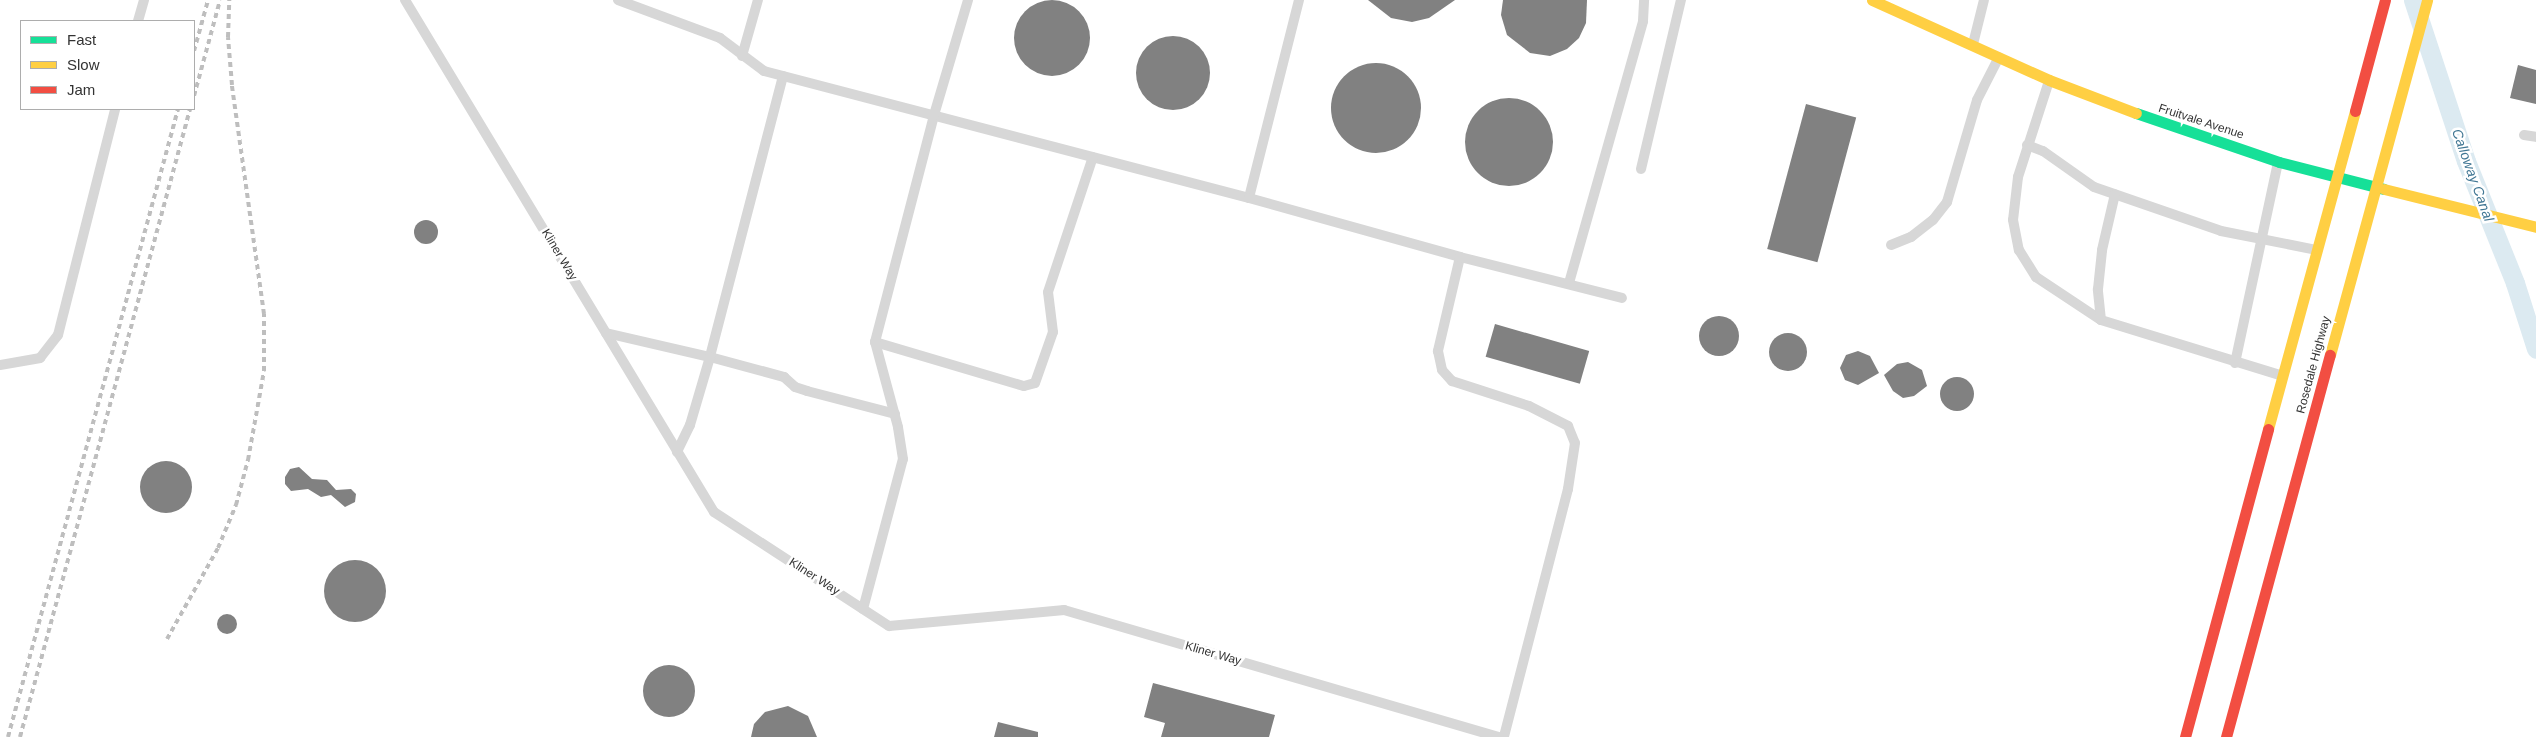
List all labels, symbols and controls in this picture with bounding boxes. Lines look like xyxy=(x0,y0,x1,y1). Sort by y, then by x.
legend xyxy=(20,20,195,110)
text: Fast xyxy=(67,31,96,48)
text: Slow xyxy=(67,56,100,73)
text: Jam xyxy=(67,81,95,98)
street label: Fruitvale Avenue xyxy=(2156,101,2246,143)
water label: Calloway Canal xyxy=(2448,126,2498,224)
street label: Kliner Way xyxy=(538,227,580,283)
street label: Rosedale Highway xyxy=(2294,315,2334,415)
street label: Kliner Way xyxy=(786,555,842,599)
street label: Kliner Way xyxy=(1183,639,1243,669)

